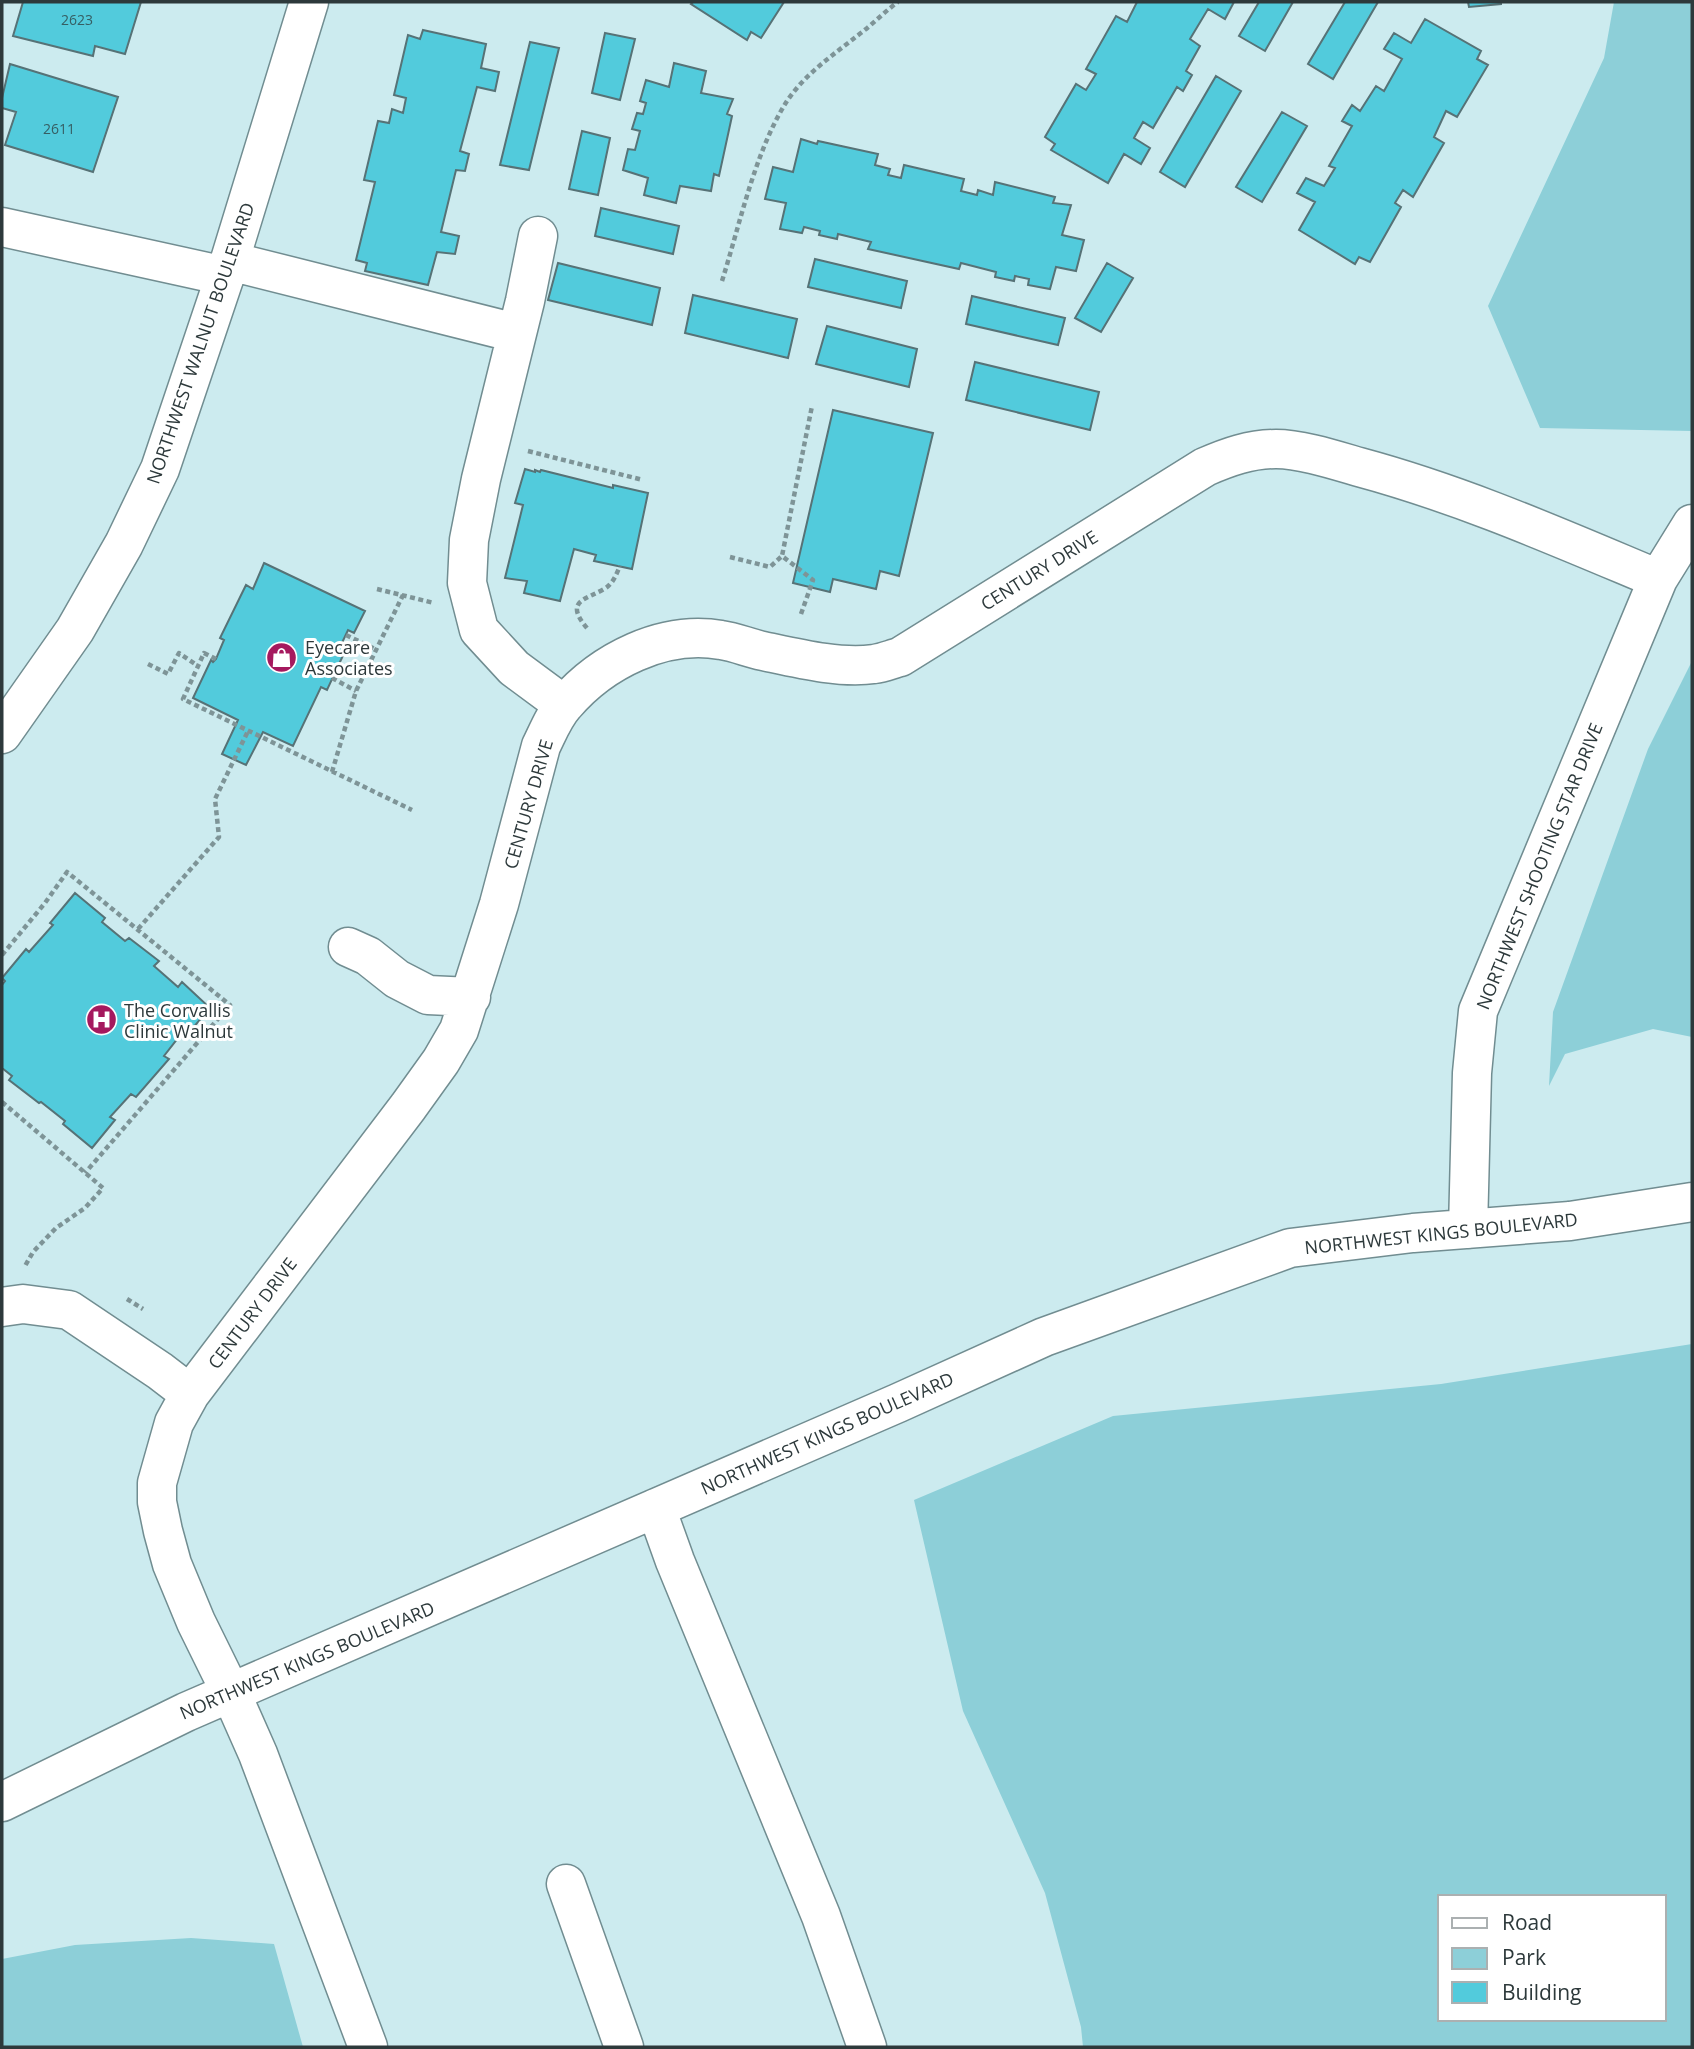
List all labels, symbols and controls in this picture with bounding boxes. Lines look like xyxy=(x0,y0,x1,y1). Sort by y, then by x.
house number: 2623 xyxy=(61,10,93,29)
house number: 2611 xyxy=(43,119,75,138)
street label: NORTHWEST WALNUT BOULEVARD xyxy=(140,199,260,487)
street label: CENTURY DRIVE xyxy=(976,524,1102,616)
place label: Eyecare Associates xyxy=(305,635,393,680)
shop icon: Eyecare Associates xyxy=(265,640,299,674)
street label: NORTHWEST SHOOTING STAR DRIVE xyxy=(1470,719,1608,1013)
street label: CENTURY DRIVE xyxy=(498,736,558,872)
place label: The Corvallis Clinic Walnut xyxy=(124,998,233,1043)
hospital icon: The Corvallis Clinic Walnut xyxy=(84,1003,118,1037)
street label: NORTHWEST KINGS BOULEVARD xyxy=(1303,1207,1579,1259)
street label: CENTURY DRIVE xyxy=(202,1252,302,1374)
street label: NORTHWEST KINGS BOULEVARD xyxy=(697,1366,957,1500)
street label: NORTHWEST KINGS BOULEVARD xyxy=(176,1595,438,1725)
legend xyxy=(1438,1895,1666,2021)
text: Road xyxy=(1502,1908,1552,1936)
text: Park xyxy=(1502,1943,1546,1971)
text: Building xyxy=(1502,1978,1581,2006)

